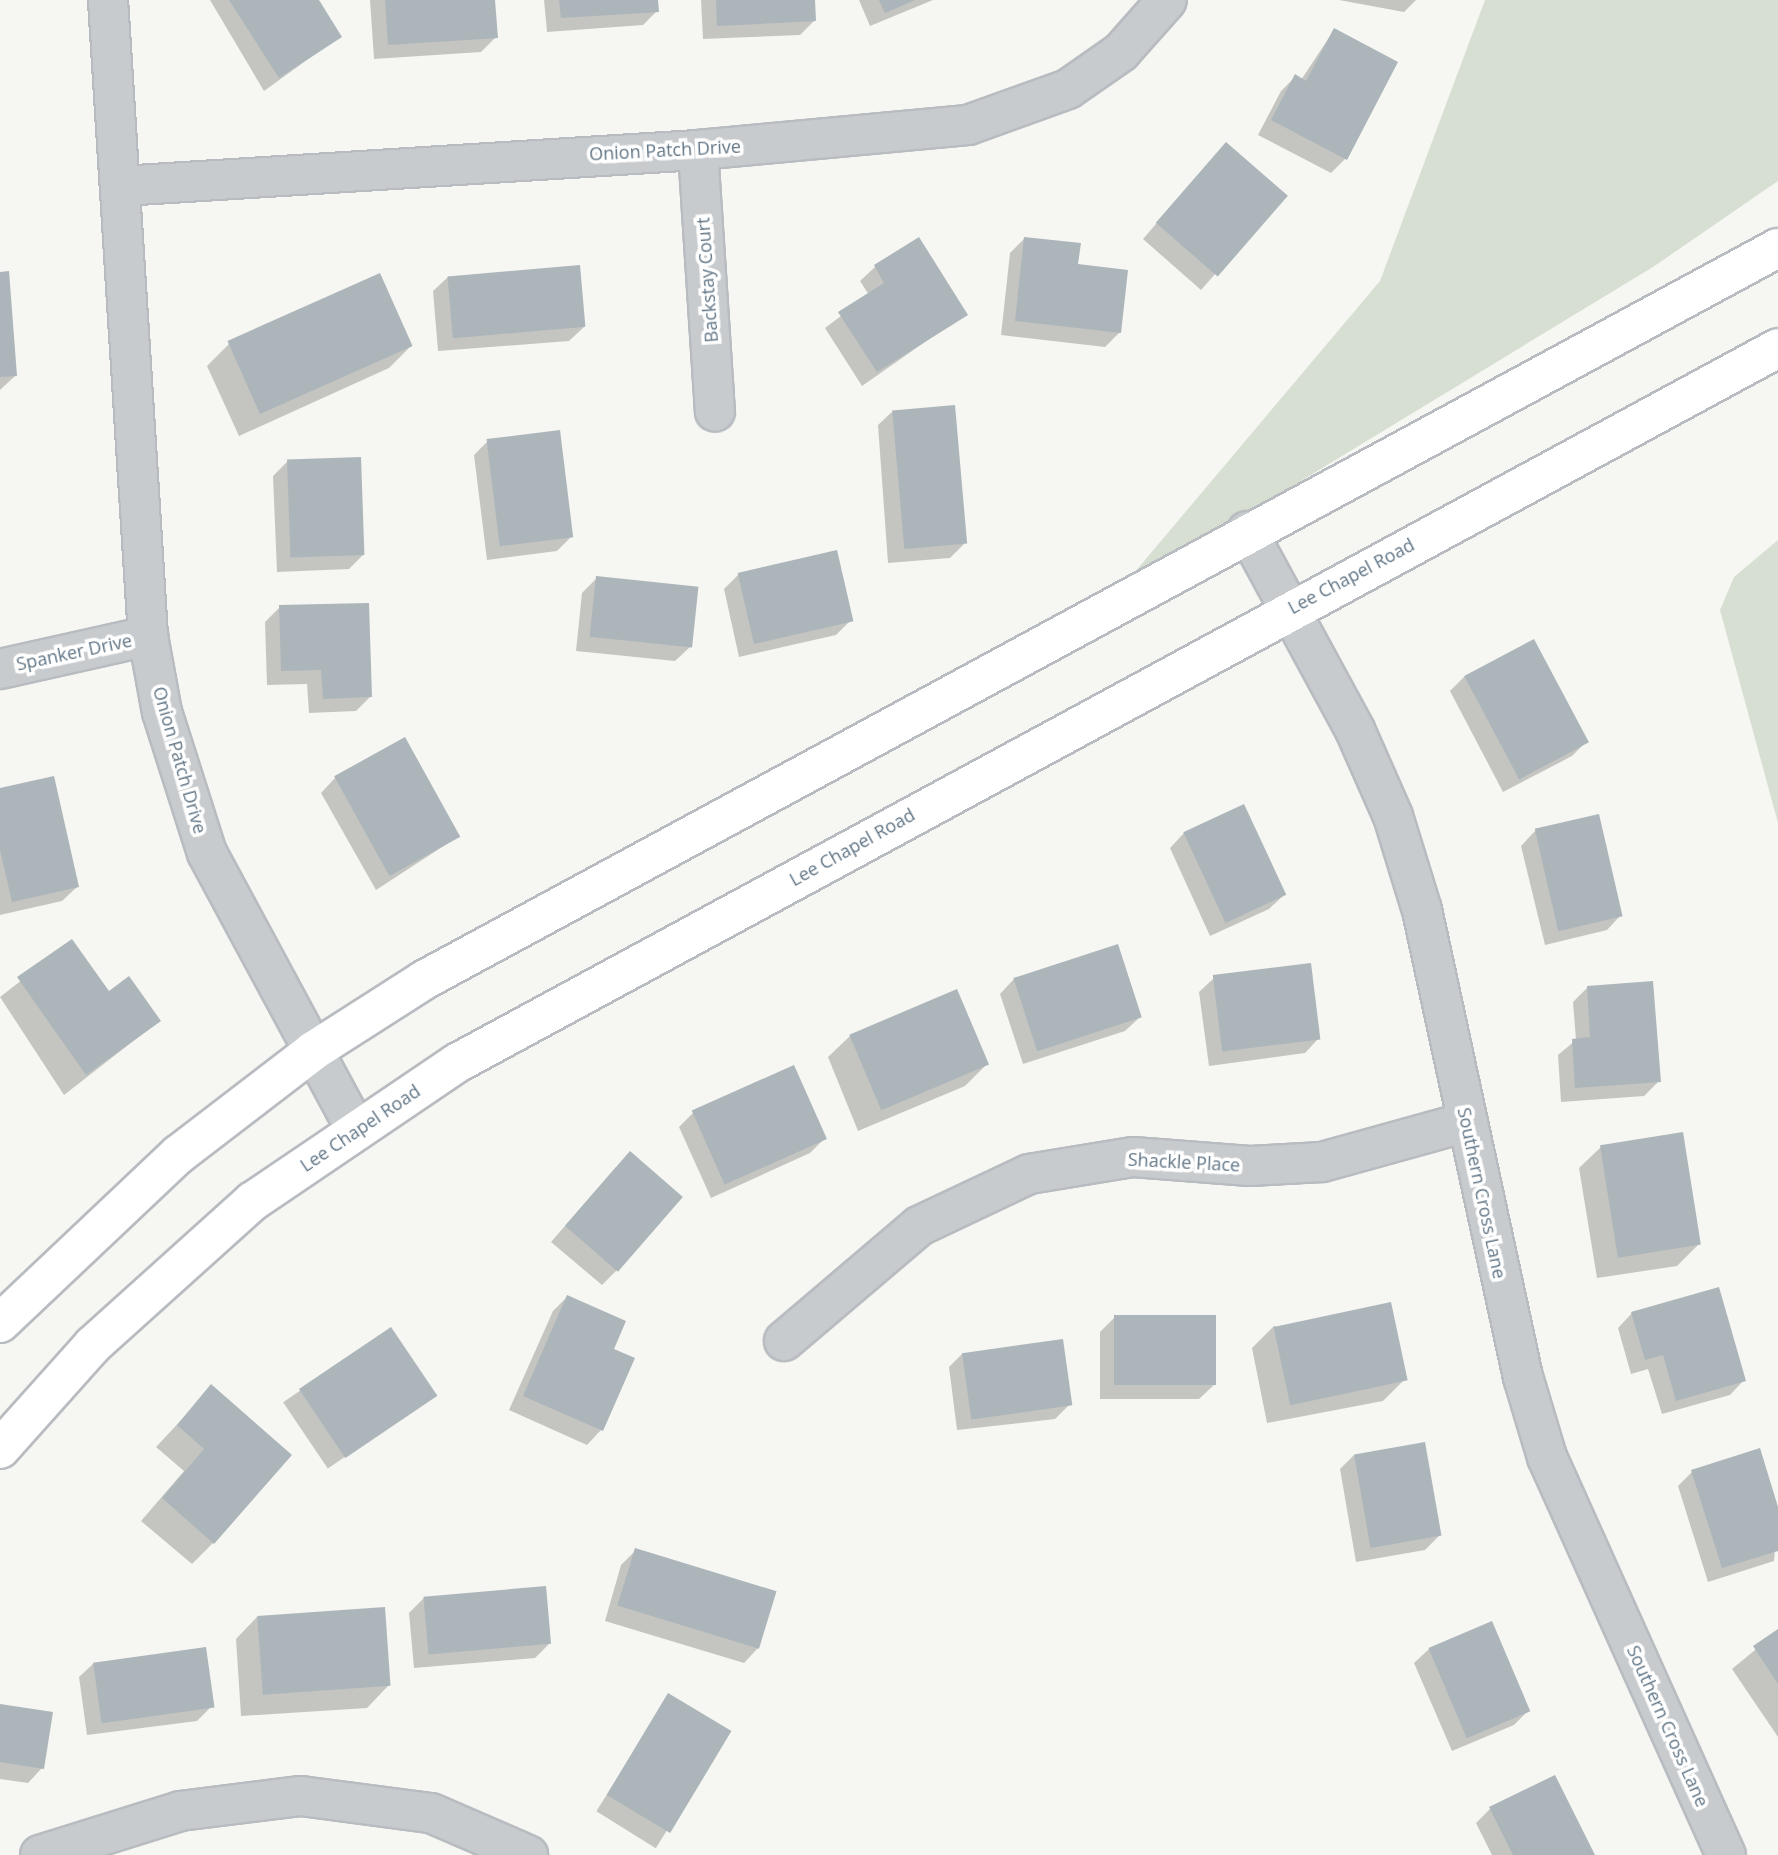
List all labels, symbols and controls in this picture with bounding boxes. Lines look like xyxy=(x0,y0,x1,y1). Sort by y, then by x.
street label: Onion Patch Drive xyxy=(589,135,741,165)
street label: Backstay Court xyxy=(692,217,722,343)
street label: Lee Chapel Road xyxy=(1284,534,1418,618)
street label: Spanker Drive xyxy=(14,629,134,675)
street label: Onion Patch Drive xyxy=(149,684,211,836)
street label: Lee Chapel Road xyxy=(786,804,918,890)
street label: Lee Chapel Road xyxy=(296,1080,424,1176)
street label: Southern Cross Lane xyxy=(1453,1106,1511,1280)
street label: Shackle Place xyxy=(1127,1148,1241,1176)
street label: Southern Cross Lane xyxy=(1623,1642,1713,1810)

